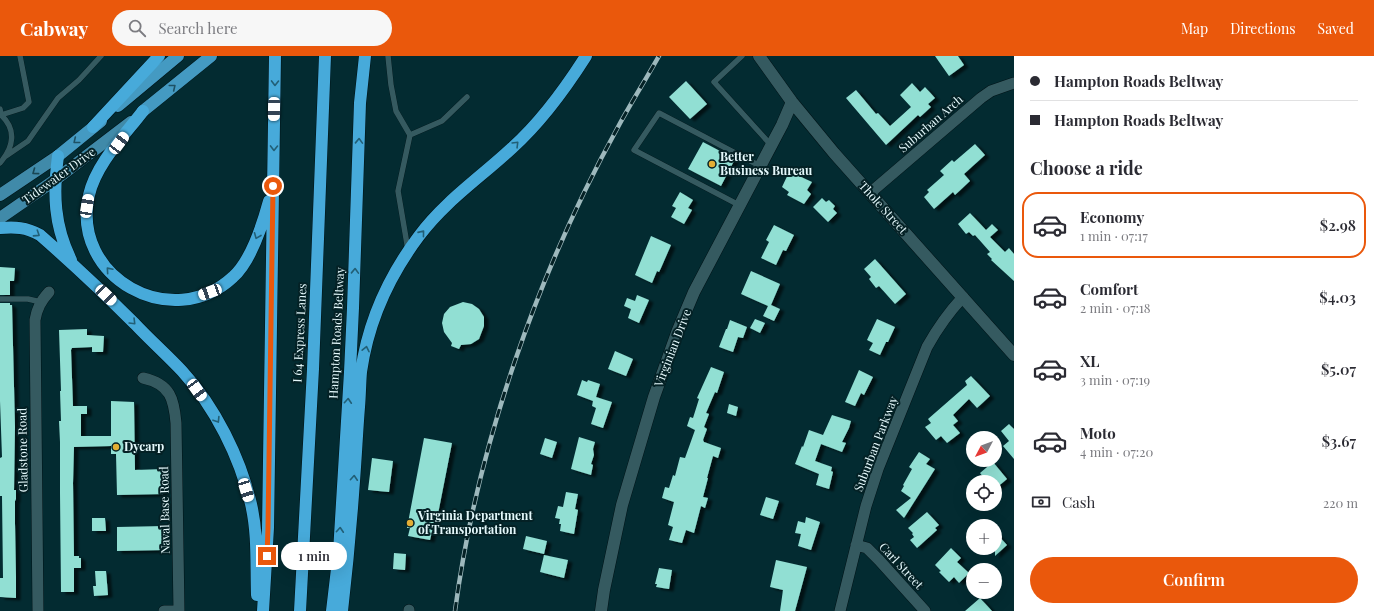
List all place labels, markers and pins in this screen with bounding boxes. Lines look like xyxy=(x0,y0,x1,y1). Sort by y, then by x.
place label: Better Business Bureau xyxy=(720,148,813,178)
marker: Better Business Bureau xyxy=(707,159,717,169)
place label: Dycarp xyxy=(124,438,164,454)
marker: Dycarp xyxy=(111,442,121,452)
place label: Virginia Department of Transportation xyxy=(417,507,533,537)
marker: Virginia Department of Transportation xyxy=(405,518,415,528)

